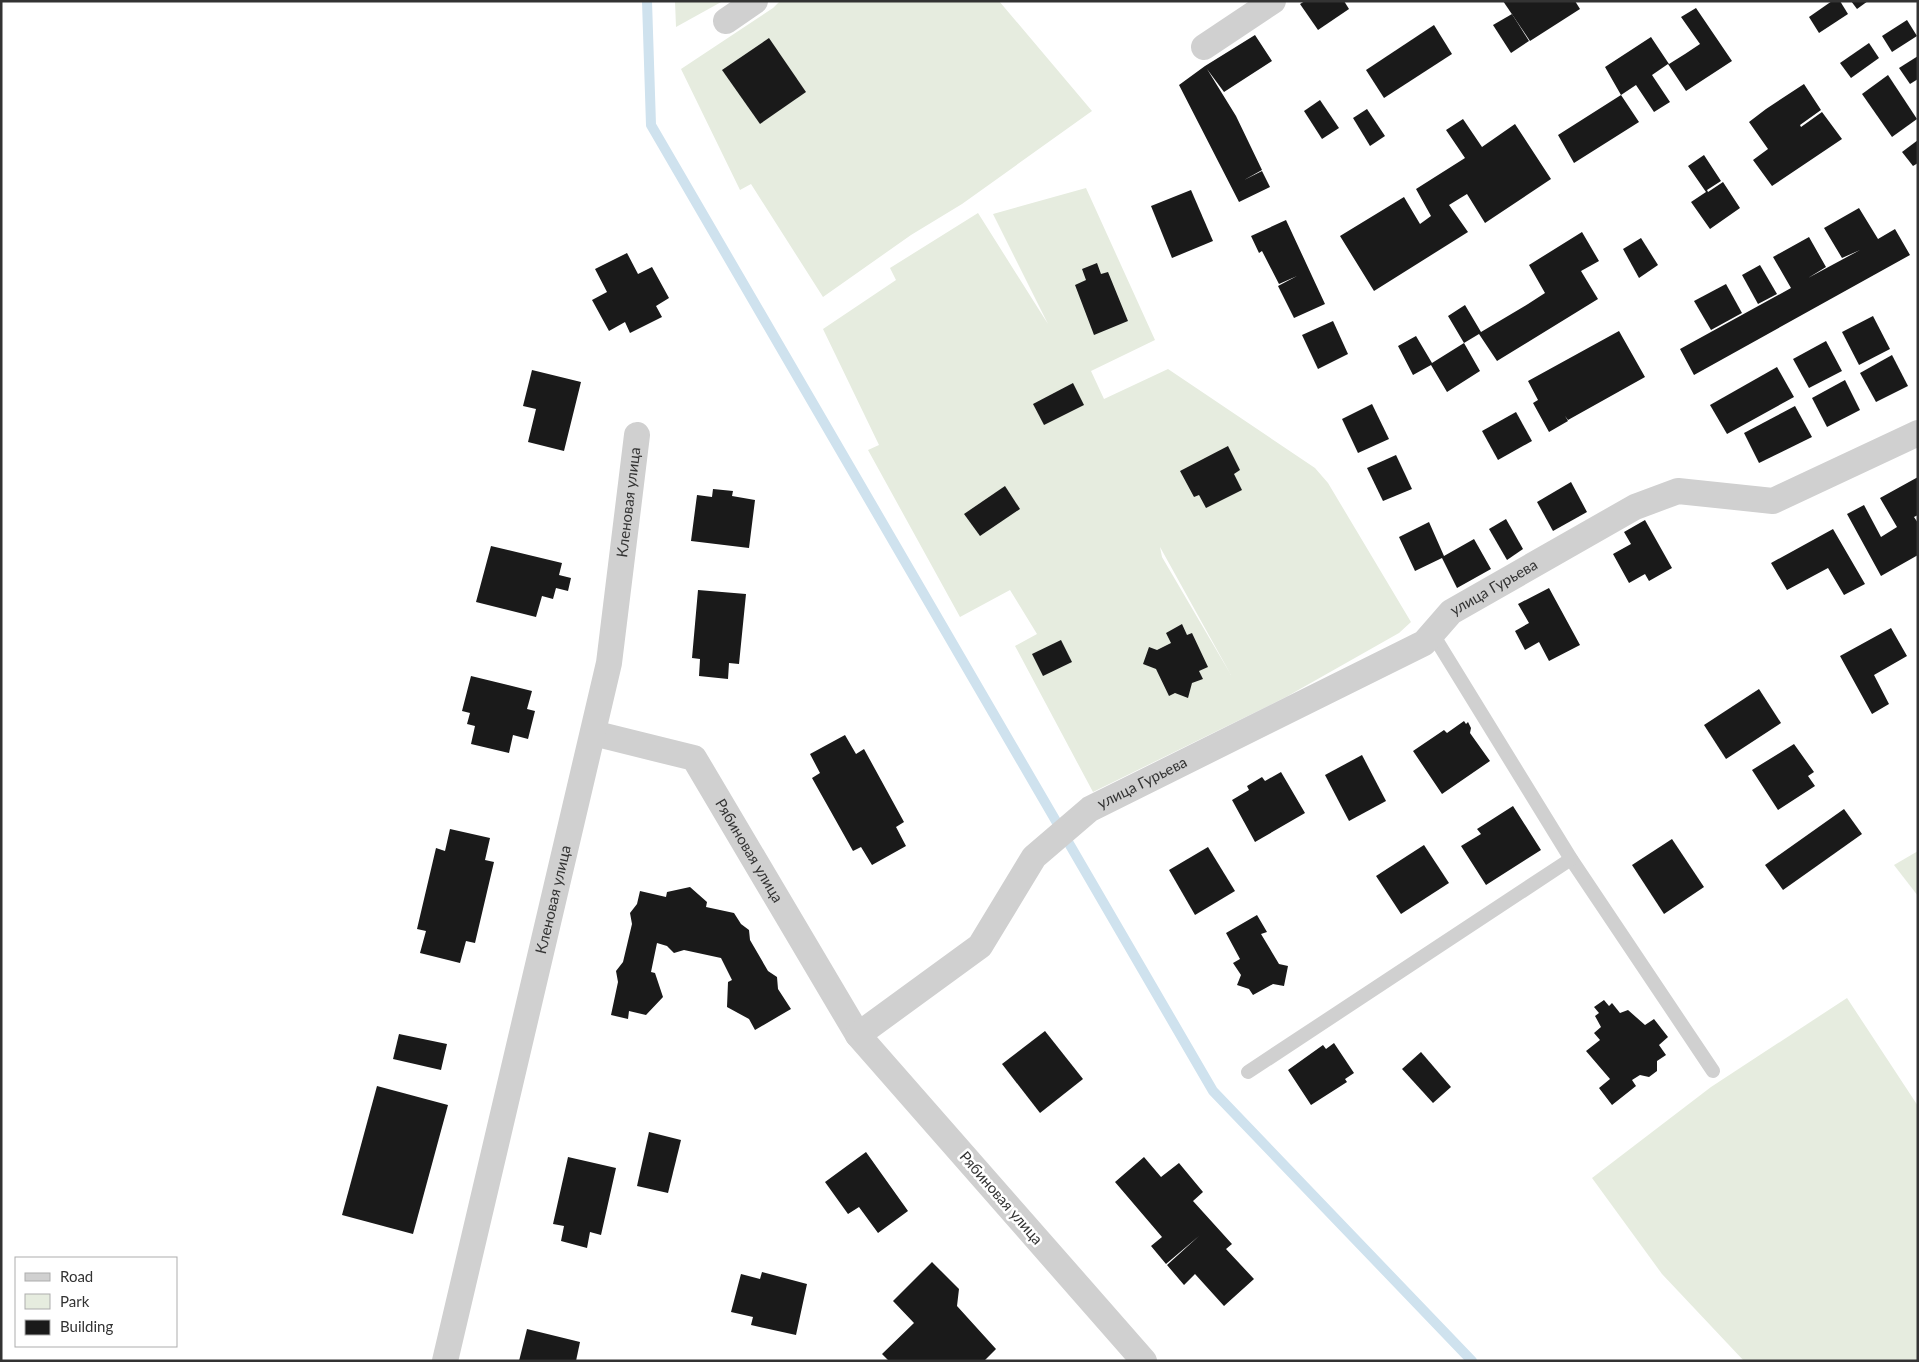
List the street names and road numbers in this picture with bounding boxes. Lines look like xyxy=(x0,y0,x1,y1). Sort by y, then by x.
street label: Кленовая улица xyxy=(612,446,643,558)
street label: улица Гурьева xyxy=(1447,555,1540,619)
street label: улица Гурьева xyxy=(1094,752,1190,812)
street label: Рябиновая улица xyxy=(712,795,788,906)
street label: Кленовая улица xyxy=(531,843,574,955)
street label: Рябиновая улица xyxy=(956,1147,1047,1248)

